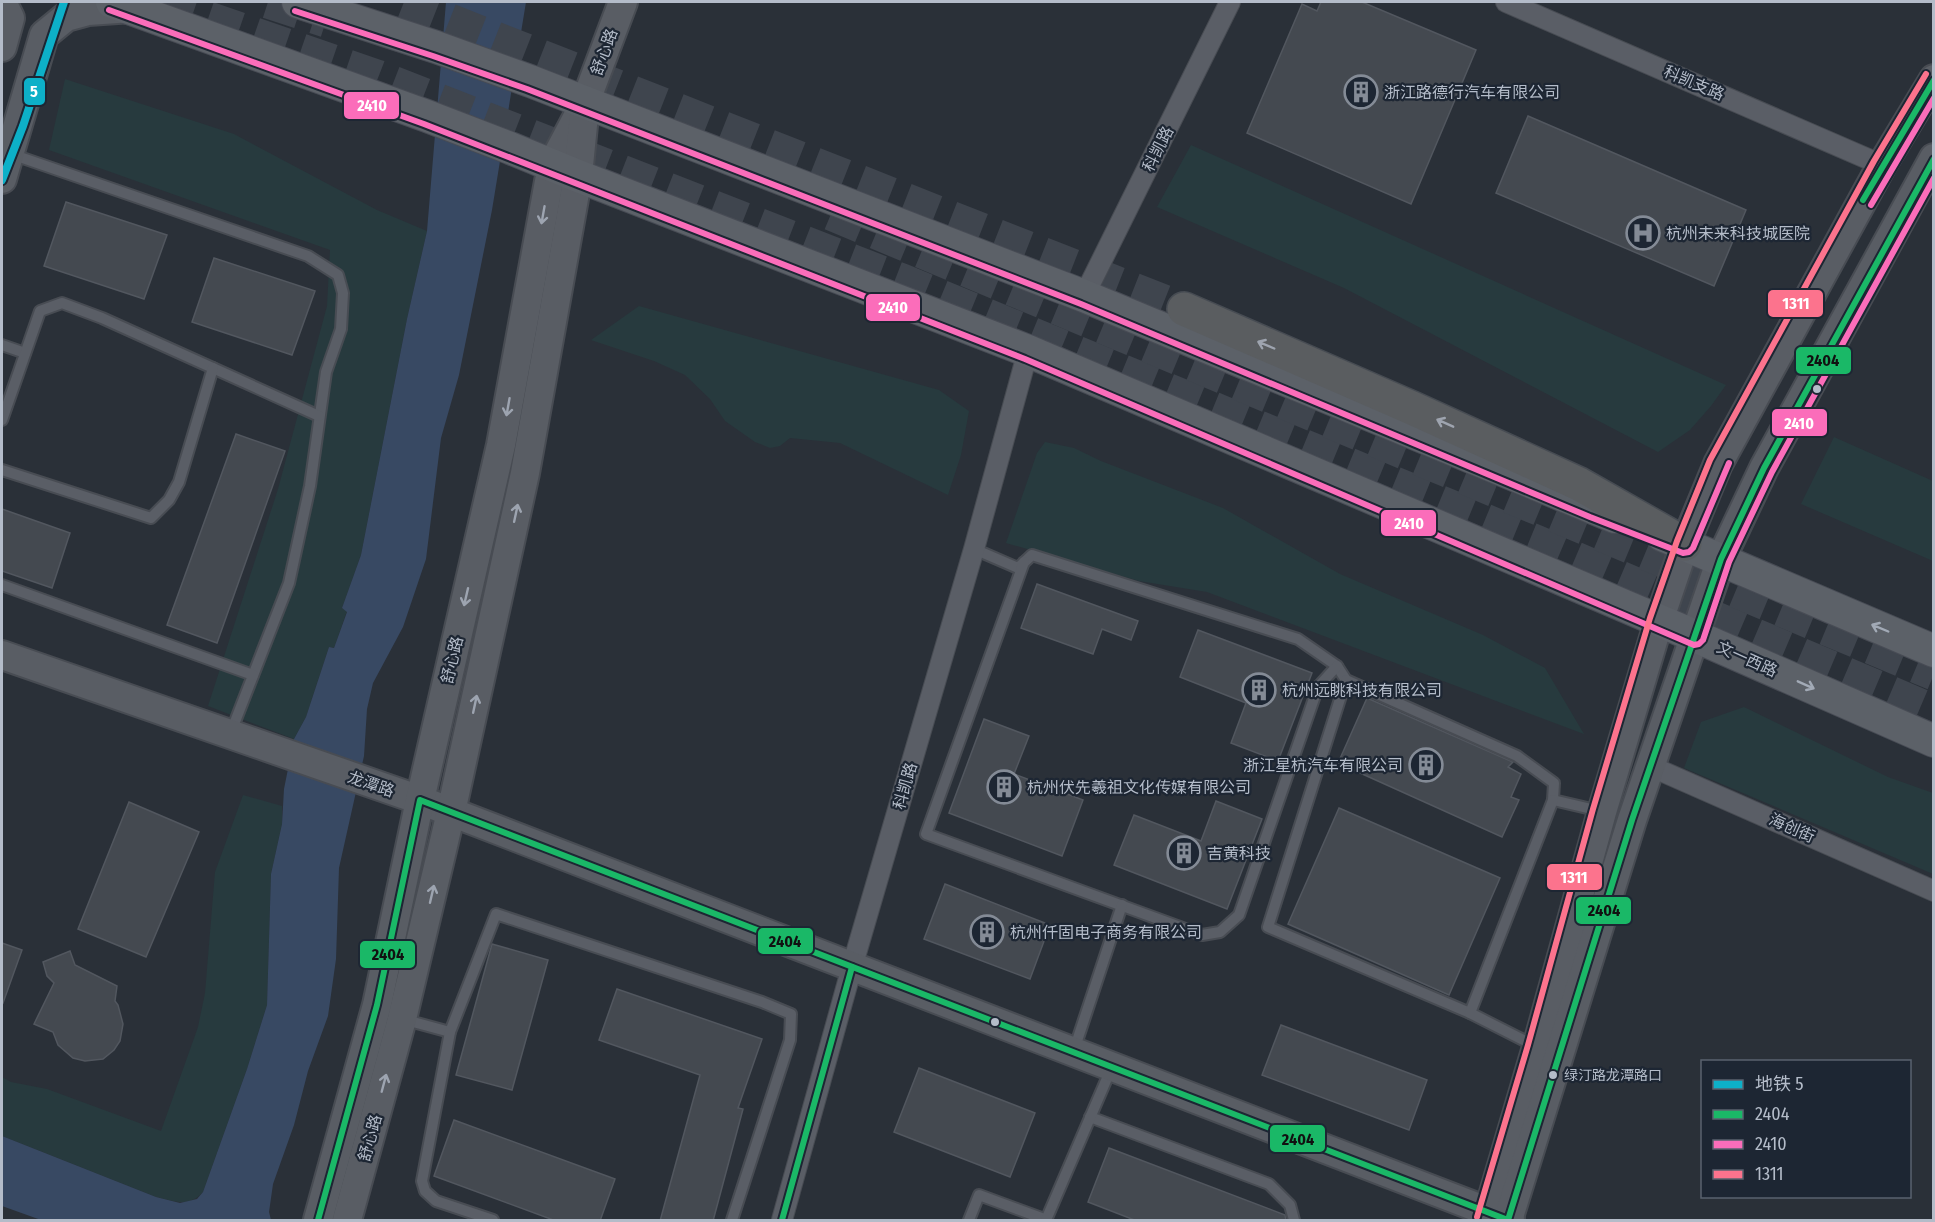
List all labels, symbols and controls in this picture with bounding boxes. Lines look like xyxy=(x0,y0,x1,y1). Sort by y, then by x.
street label: 舒心路 xyxy=(587,26,621,78)
street label: 科凯支路 xyxy=(1661,62,1727,104)
building icon: 浙江路德行汽车有限公司 xyxy=(1343,74,1379,110)
line badge: 5 xyxy=(23,77,46,106)
text: 5 xyxy=(30,82,38,101)
place label: 浙江路德行汽车有限公司 xyxy=(1384,83,1560,102)
line badge: 2410 xyxy=(343,91,400,120)
text: 2410 xyxy=(356,96,387,115)
street label: 科凯路 xyxy=(1139,123,1177,175)
one-way arrow xyxy=(537,205,548,224)
hospital icon: 杭州未来科技城医院 xyxy=(1625,215,1661,251)
place label: 杭州未来科技城医院 xyxy=(1666,224,1810,243)
line badge: 1311 xyxy=(1767,289,1824,318)
line badge: 2410 xyxy=(865,293,921,322)
text: 1311 xyxy=(1782,294,1810,313)
text: 2410 xyxy=(877,298,908,317)
one-way arrow xyxy=(1258,339,1276,350)
line badge: 2404 xyxy=(1795,346,1852,375)
text: 2404 xyxy=(1806,351,1839,370)
unlabelled marker xyxy=(1811,383,1823,395)
one-way arrow xyxy=(502,396,513,416)
line badge: 2410 xyxy=(1771,408,1828,437)
text: 2410 xyxy=(1783,414,1814,433)
one-way arrow xyxy=(1437,417,1455,429)
one-way arrow xyxy=(511,504,522,523)
line badge: 2410 xyxy=(1380,509,1437,537)
text: 2410 xyxy=(1393,514,1424,533)
one-way arrow xyxy=(460,587,472,606)
one-way arrow xyxy=(1871,621,1889,633)
street label: 舒心路 xyxy=(437,634,467,686)
street label: 文一西路 xyxy=(1714,637,1780,681)
building icon: 杭州远眺科技有限公司 xyxy=(1241,672,1277,708)
one-way arrow xyxy=(1796,680,1815,691)
place label: 杭州远眺科技有限公司 xyxy=(1282,681,1442,700)
one-way arrow xyxy=(469,694,481,713)
building icon: 浙江星杭汽车有限公司 xyxy=(1408,747,1444,783)
place label: 浙江星杭汽车有限公司 xyxy=(1243,756,1403,775)
street label: 科凯路 xyxy=(889,760,921,812)
street label: 龙潭路 xyxy=(345,767,397,801)
building icon: 杭州伏先羲祖文化传媒有限公司 xyxy=(986,769,1022,805)
place label: 杭州伏先羲祖文化传媒有限公司 xyxy=(1027,778,1251,797)
street label: 海创街 xyxy=(1766,810,1818,846)
building icon: 吉黄科技 xyxy=(1166,835,1202,871)
place label: 吉黄科技 xyxy=(1207,844,1271,863)
line badge: 1311 xyxy=(1546,863,1603,891)
text: 1311 xyxy=(1560,868,1588,887)
one-way arrow xyxy=(426,885,438,904)
line badge: 2404 xyxy=(1575,896,1632,925)
text: 2404 xyxy=(1587,901,1620,920)
building icon: 杭州仟固电子商务有限公司 xyxy=(969,914,1005,950)
place label: 杭州仟固电子商务有限公司 xyxy=(1010,923,1202,942)
line badge: 2404 xyxy=(757,927,814,955)
text: 2404 xyxy=(768,932,801,951)
line badge: 2404 xyxy=(359,940,416,969)
text: 2404 xyxy=(371,945,404,964)
unlabelled marker xyxy=(989,1016,1001,1028)
legend xyxy=(1701,1060,1911,1198)
place label: 绿汀路龙潭路口 xyxy=(1564,1067,1662,1084)
marker: 绿汀路龙潭路口 xyxy=(1547,1069,1559,1081)
text: 地铁 5 xyxy=(1755,1073,1804,1095)
one-way arrow xyxy=(379,1074,391,1093)
text: 2404 xyxy=(1755,1103,1790,1125)
street label: 舒心路 xyxy=(355,1112,385,1164)
line badge: 2404 xyxy=(1269,1124,1326,1153)
text: 2404 xyxy=(1281,1130,1314,1149)
text: 2410 xyxy=(1755,1133,1787,1155)
text: 1311 xyxy=(1755,1163,1784,1185)

